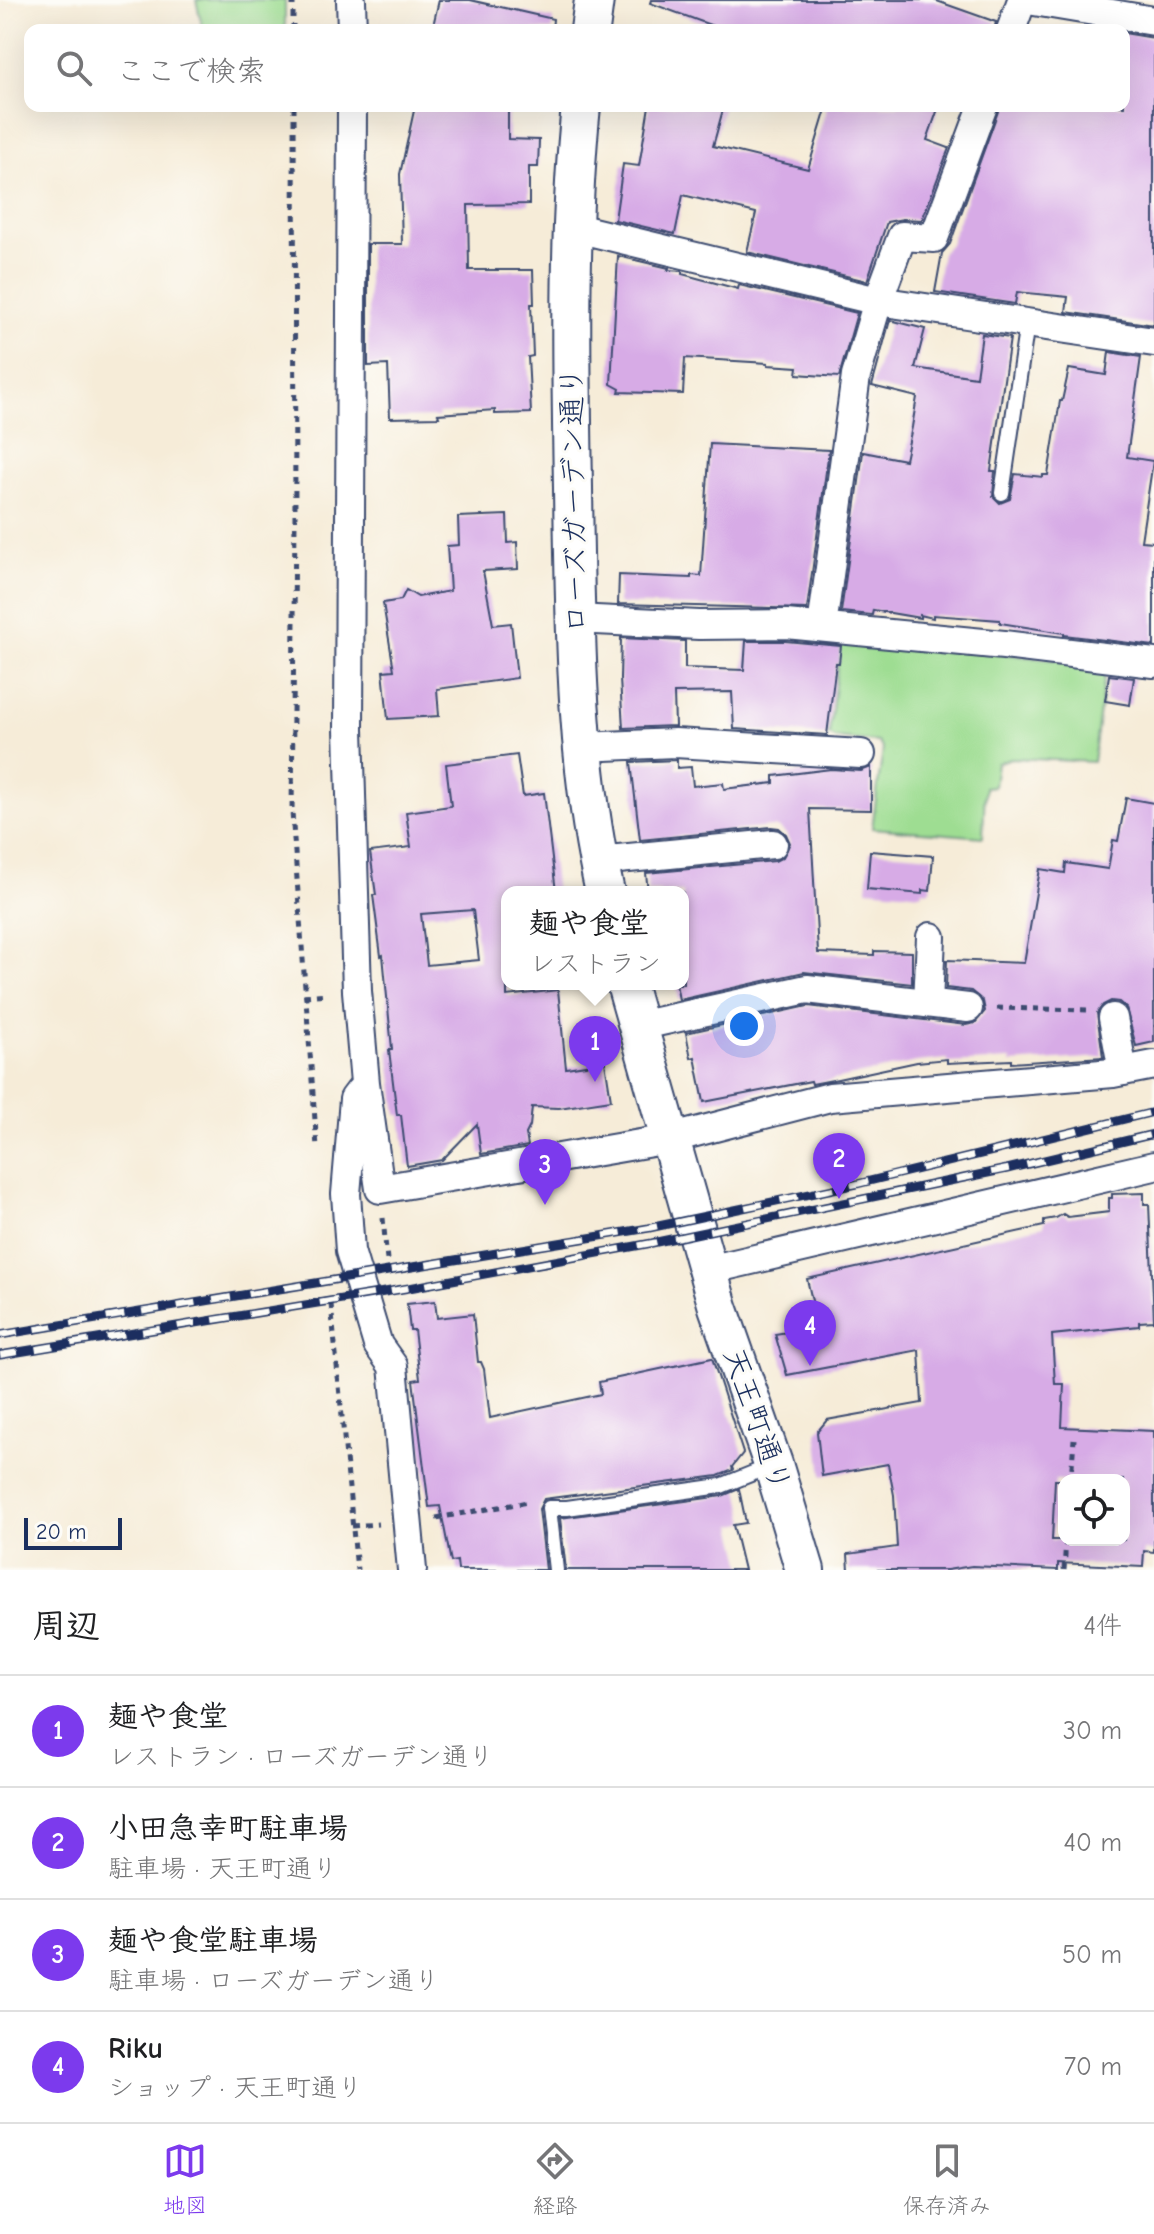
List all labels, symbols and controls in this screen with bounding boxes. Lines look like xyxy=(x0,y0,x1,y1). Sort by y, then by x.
search box xyxy=(24,24,1130,112)
icon: search xyxy=(52,46,96,90)
text: ここで検索 xyxy=(116,54,266,89)
street label: ローズガーデン通り xyxy=(554,366,594,634)
popup xyxy=(501,886,689,990)
text: 麺や食堂 xyxy=(529,906,649,941)
text: レストラン xyxy=(529,949,661,979)
your location xyxy=(724,1006,764,1046)
pin: 1 xyxy=(569,1016,621,1082)
pin: 2 xyxy=(813,1133,865,1199)
pin: 3 xyxy=(519,1139,571,1205)
pin: 4 xyxy=(784,1300,836,1366)
street label: 天王町通り xyxy=(716,1343,798,1497)
map controls xyxy=(1058,1474,1130,1546)
button: locate xyxy=(1058,1474,1130,1546)
scale bar xyxy=(24,1514,122,1550)
text: 20 m xyxy=(36,1519,86,1545)
text: 周辺 xyxy=(32,1606,100,1646)
text: 4件 xyxy=(1083,1611,1122,1641)
text: 麺や食堂 xyxy=(108,1699,228,1734)
text: 1 xyxy=(53,1716,63,1746)
text: 30 m xyxy=(1063,1716,1122,1746)
text: レストラン · ローズガーデン通り xyxy=(108,1742,494,1772)
text: 小田急幸町駐車場 xyxy=(108,1811,348,1846)
text: 2 xyxy=(52,1828,64,1858)
text: 40 m xyxy=(1063,1828,1122,1858)
text: 駐車場 · 天王町通り xyxy=(108,1854,338,1884)
text: 麺や食堂駐車場 xyxy=(108,1923,318,1958)
text: 3 xyxy=(52,1940,64,1970)
text: 50 m xyxy=(1062,1940,1122,1970)
text: 駐車場 · ローズガーデン通り xyxy=(108,1966,440,1996)
text: Riku xyxy=(108,2031,163,2066)
text: 4 xyxy=(52,2052,64,2082)
text: 70 m xyxy=(1064,2052,1122,2082)
text: ショップ · 天王町通り xyxy=(108,2073,363,2103)
tab: 地図 xyxy=(163,2139,207,2219)
tab: 経路 xyxy=(533,2139,577,2219)
tab: 保存済み xyxy=(903,2139,991,2219)

